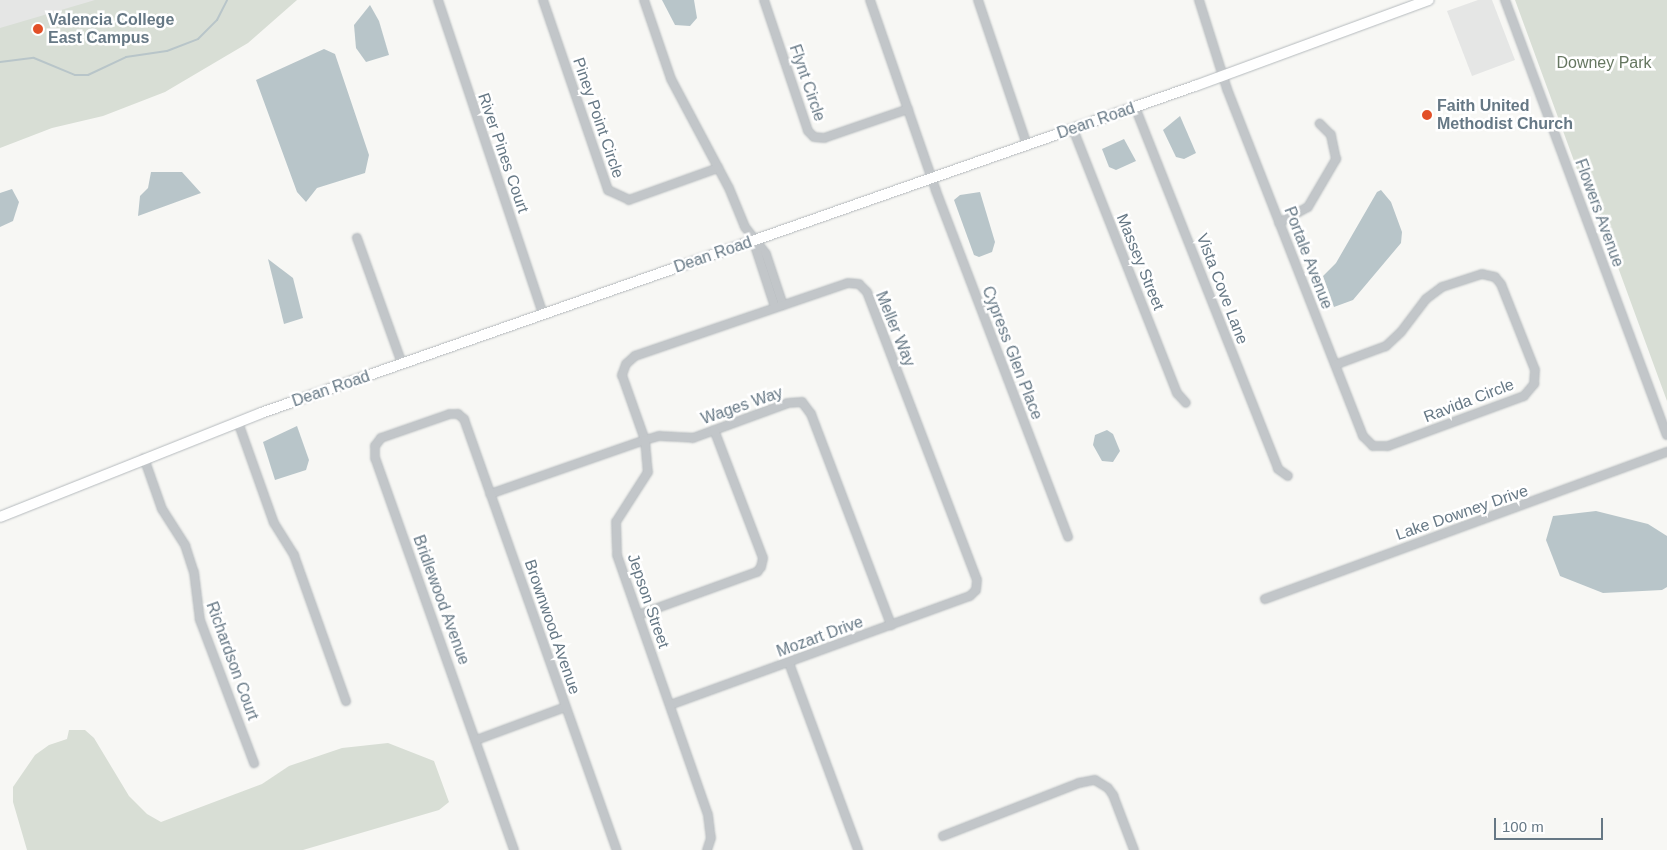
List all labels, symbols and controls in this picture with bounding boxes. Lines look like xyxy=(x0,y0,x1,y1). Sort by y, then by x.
place label: Valencia College East Campus xyxy=(48,10,174,48)
marker: Valencia College East Campus xyxy=(32,23,44,35)
street label: Flynt Circle xyxy=(785,42,829,124)
park label: Downey Park xyxy=(1556,53,1652,73)
street label: Piney Point Circle xyxy=(568,55,628,181)
street label: River Pines Court xyxy=(474,91,532,215)
place label: Faith United Methodist Church xyxy=(1437,96,1573,134)
street label: Dean Road xyxy=(1055,99,1137,143)
marker: Faith United Methodist Church xyxy=(1421,109,1433,121)
street label: Flowers Avenue xyxy=(1570,156,1628,270)
street label: Portale Avenue xyxy=(1279,204,1337,312)
street label: Massey Street xyxy=(1112,211,1168,313)
street label: Vista Cove Lane xyxy=(1192,231,1252,347)
street label: Dean Road xyxy=(672,233,754,277)
street label: Cypress Glen Place xyxy=(978,284,1046,422)
street label: Meller Way xyxy=(871,289,919,369)
street label: Dean Road xyxy=(290,367,372,411)
street label: Ravida Circle xyxy=(1421,375,1517,427)
street label: Wages Way xyxy=(699,383,785,429)
street label: Lake Downey Drive xyxy=(1393,481,1531,545)
street label: Bridlewood Avenue xyxy=(408,532,474,668)
street label: Jepson Street xyxy=(623,551,673,651)
street label: Brownwood Avenue xyxy=(520,557,584,697)
street label: Richardson Court xyxy=(202,599,262,723)
street label: Mozart Drive xyxy=(774,612,866,662)
scale bar xyxy=(1497,808,1606,840)
text: 100 m xyxy=(1502,818,1544,835)

